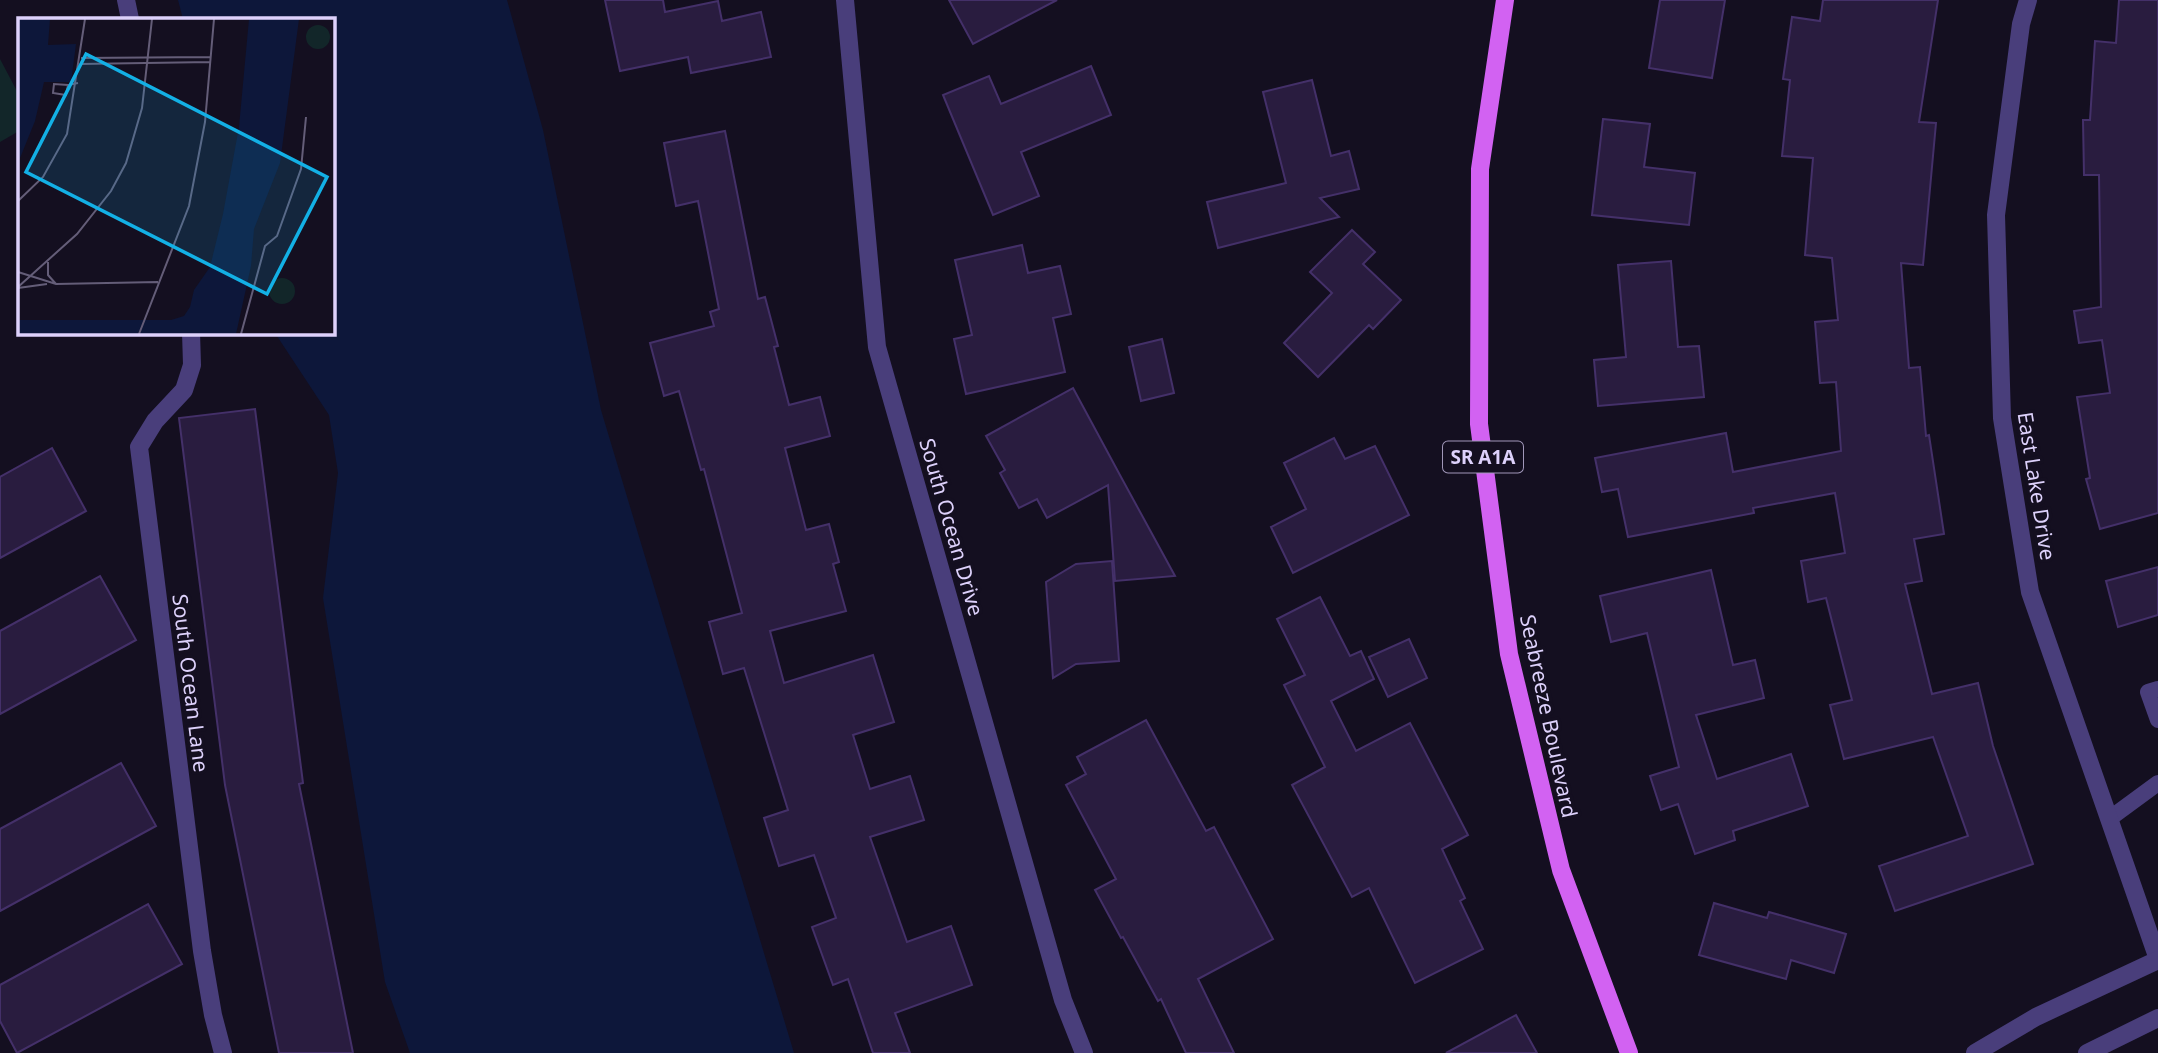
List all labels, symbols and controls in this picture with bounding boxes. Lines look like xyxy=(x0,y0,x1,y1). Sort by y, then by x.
inset map xyxy=(18,18,334,334)
street label: East Lake Drive xyxy=(2011,410,2063,562)
street label: South Ocean Drive xyxy=(913,435,991,619)
road number: SR A1A xyxy=(1443,442,1523,472)
street label: South Ocean Lane xyxy=(166,592,216,774)
street label: Seabreeze Boulevard xyxy=(1514,612,1584,820)

